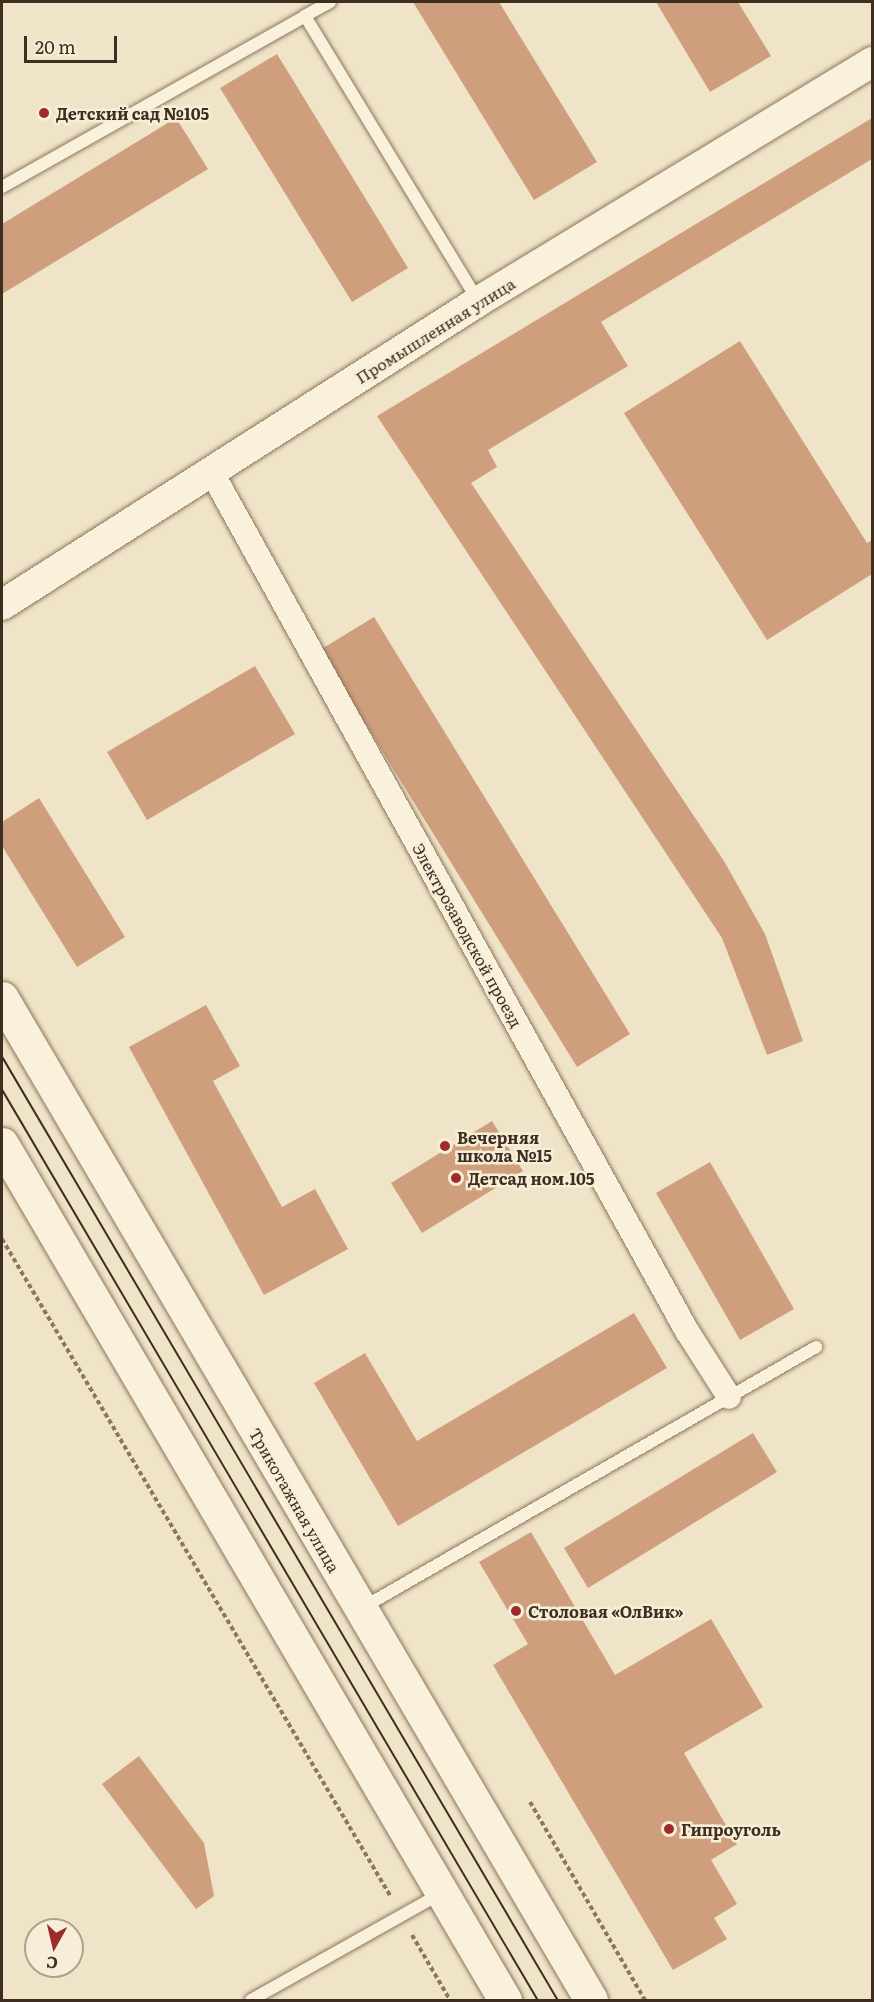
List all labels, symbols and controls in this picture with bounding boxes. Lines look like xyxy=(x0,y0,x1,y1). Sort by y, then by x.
scale bar xyxy=(27,24,120,62)
text: 20 m xyxy=(35,33,76,60)
place label: Детский сад №105 xyxy=(56,103,209,123)
marker: Детский сад №105 xyxy=(37,106,51,120)
street label: Промышленная улица xyxy=(352,273,518,387)
street label: Электрозаводской проезд xyxy=(409,840,527,1030)
place label: Вечерняя школа №15 xyxy=(457,1127,552,1165)
marker: Вечерняя школа №15 xyxy=(438,1139,452,1153)
place label: Детсад ном.105 xyxy=(468,1168,595,1188)
marker: Детсад ном.105 xyxy=(449,1171,463,1185)
street label: Трикотажная улица xyxy=(246,1424,344,1576)
place label: Столовая «ОлВик» xyxy=(528,1601,683,1621)
marker: Столовая «ОлВик» xyxy=(509,1604,523,1618)
place label: Гипроуголь xyxy=(681,1819,781,1839)
marker: Гипроуголь xyxy=(662,1822,676,1836)
north arrow xyxy=(24,1918,84,1978)
text: С xyxy=(44,1951,59,1977)

